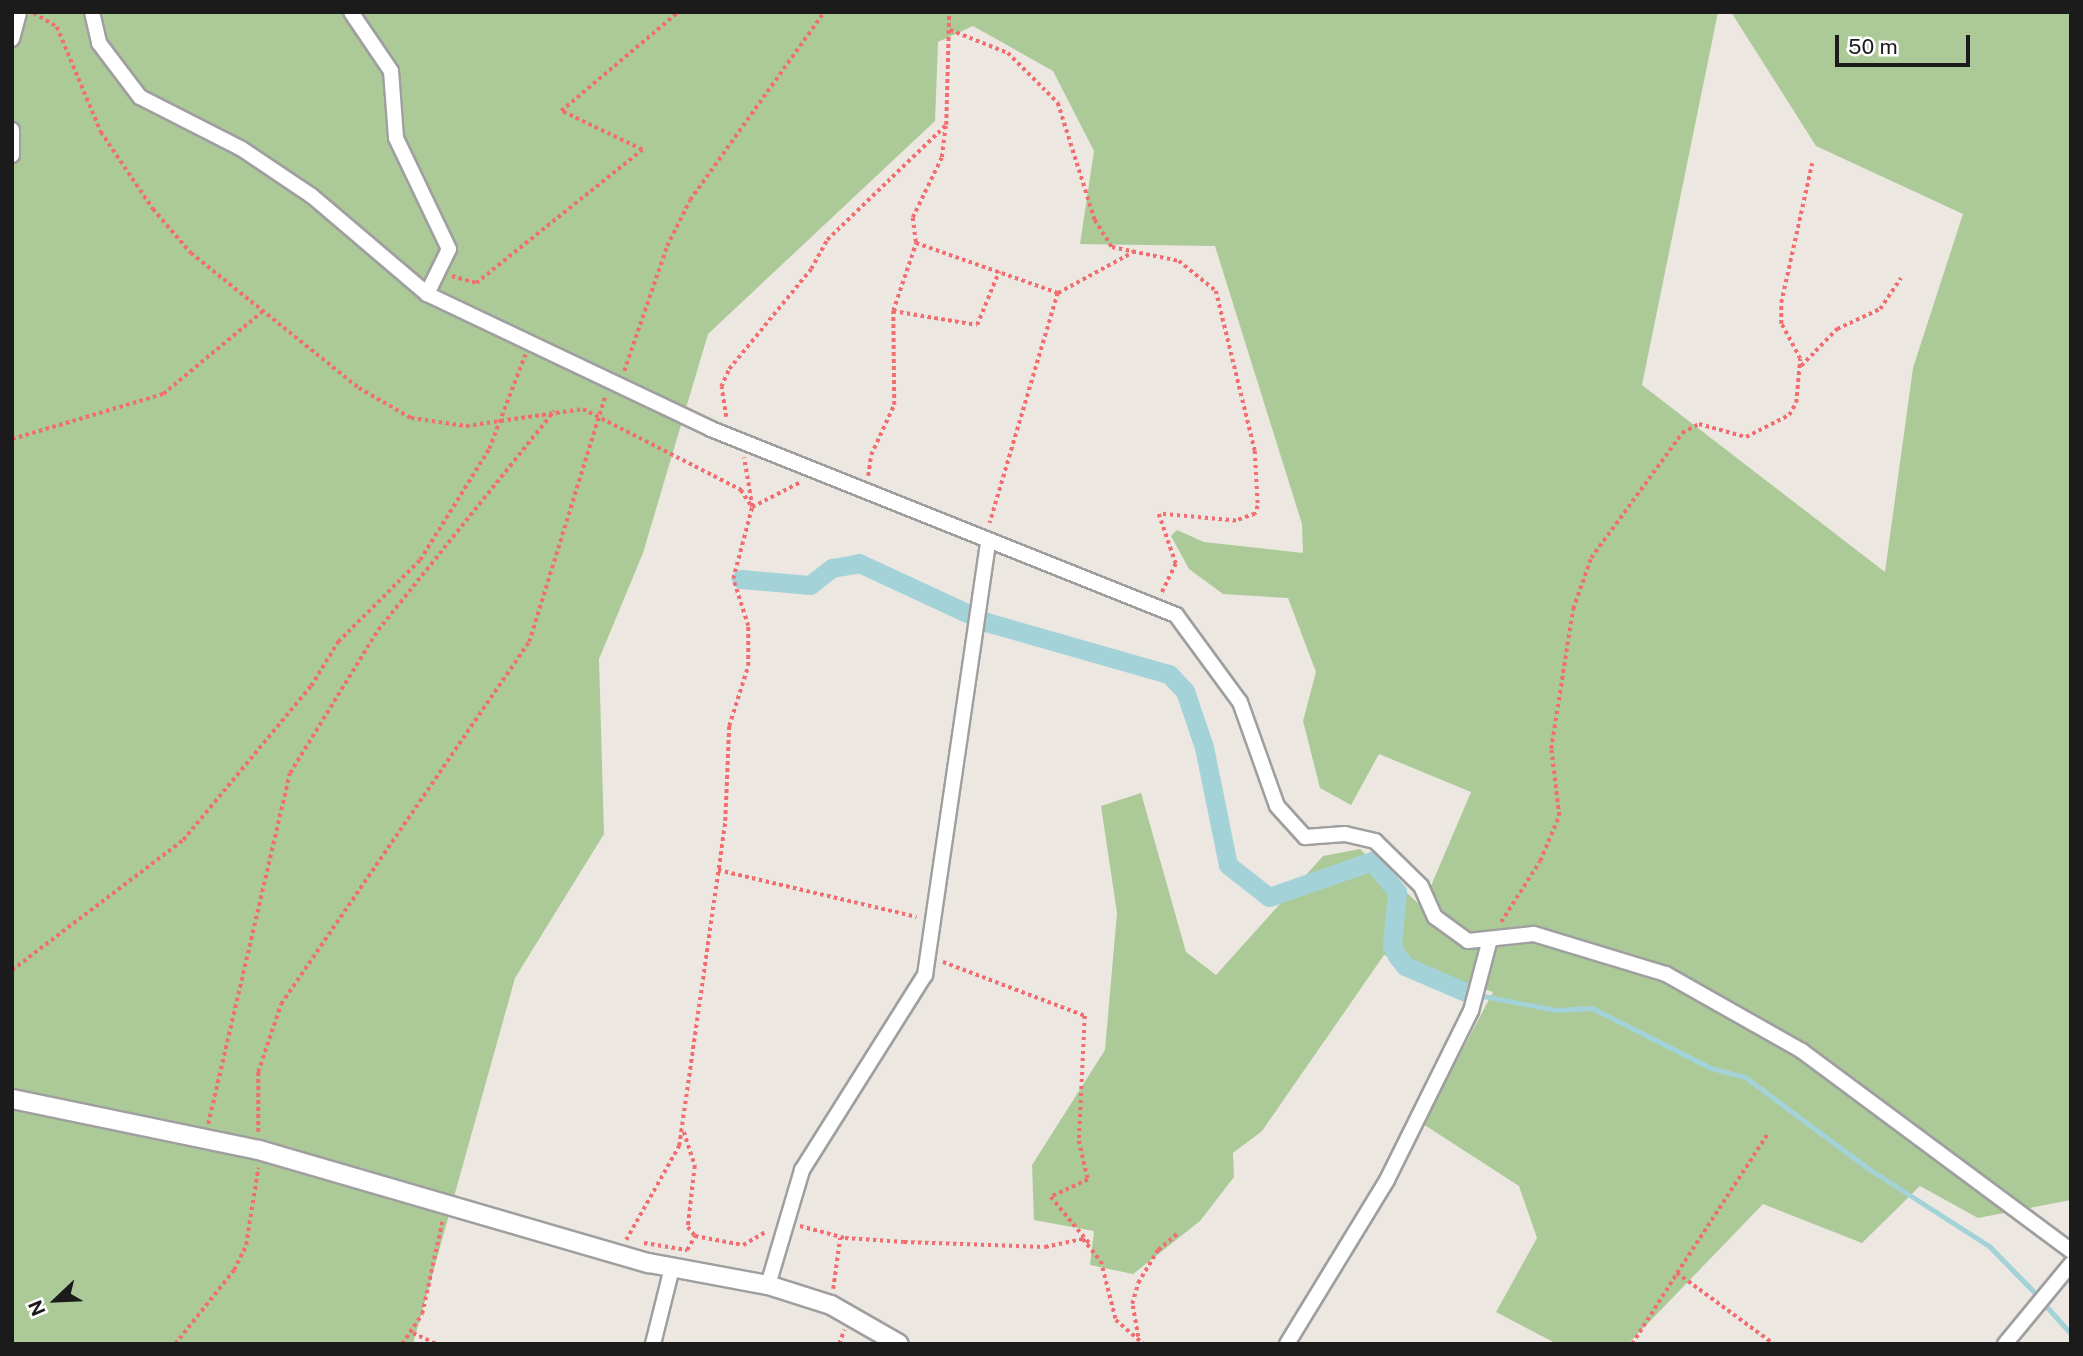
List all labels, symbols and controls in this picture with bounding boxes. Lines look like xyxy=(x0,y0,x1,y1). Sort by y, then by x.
scale bar xyxy=(1838,21,1973,65)
text: 50 m xyxy=(1848,34,1898,59)
north arrow xyxy=(21,1265,91,1335)
text: N xyxy=(24,1297,50,1319)

